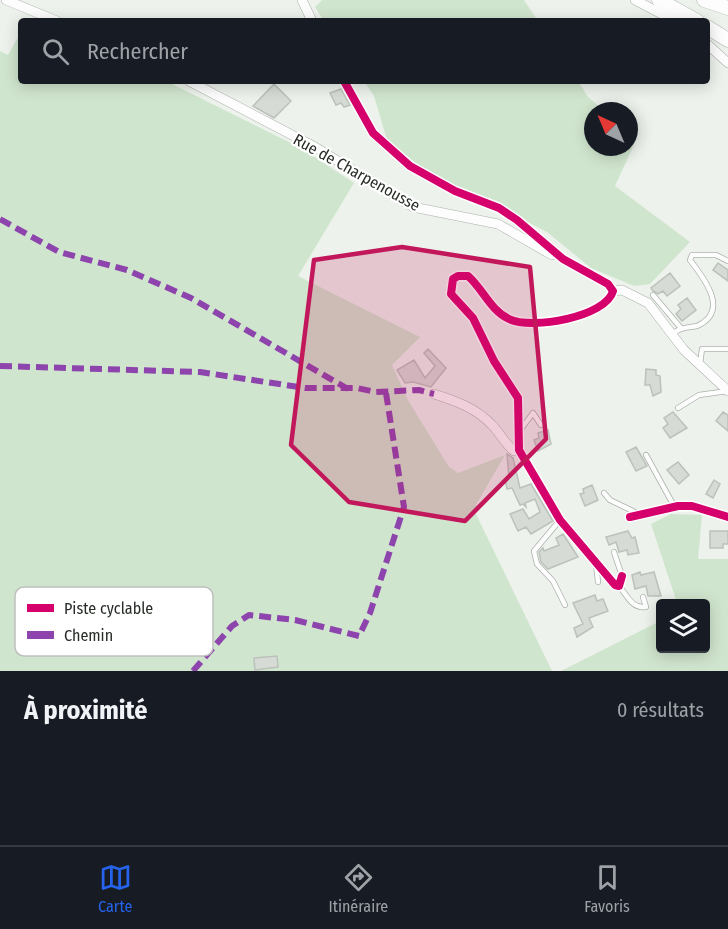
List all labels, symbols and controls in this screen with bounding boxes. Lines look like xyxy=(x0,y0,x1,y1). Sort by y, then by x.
search box xyxy=(18,18,710,84)
icon: search xyxy=(39,35,72,68)
text: Rechercher xyxy=(87,38,188,65)
north arrow xyxy=(584,102,638,156)
street label: Rue de Charpenousse xyxy=(290,130,423,215)
legend xyxy=(15,587,213,656)
text: Piste cyclable xyxy=(64,599,153,618)
map controls xyxy=(656,599,710,653)
button: layers xyxy=(656,599,710,653)
text: Chemin xyxy=(64,626,113,645)
text: À proximité xyxy=(24,695,147,726)
text: 0 résultats xyxy=(617,698,704,722)
tab: Carte xyxy=(98,861,132,916)
tab: Itinéraire xyxy=(328,861,388,916)
tab: Favoris xyxy=(584,861,630,916)

